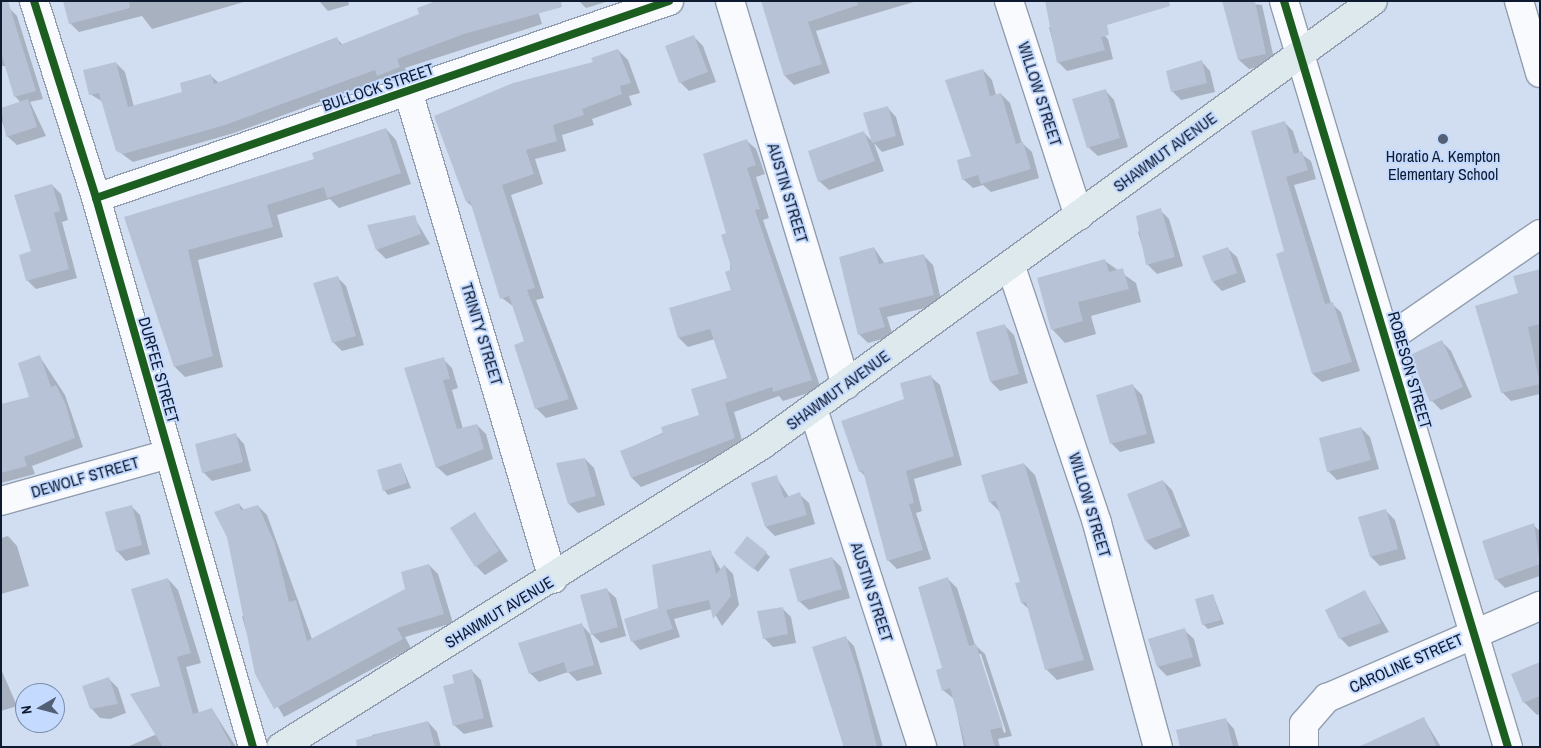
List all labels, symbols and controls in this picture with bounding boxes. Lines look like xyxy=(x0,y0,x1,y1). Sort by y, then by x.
street label: WILLOW STREET xyxy=(1014,39,1066,149)
street label: BULLOCK STREET xyxy=(320,59,436,115)
street label: SHAWMUT AVENUE xyxy=(1109,108,1221,196)
marker: Horatio A. Kempton Elementary School xyxy=(1437,133,1449,145)
street label: AUSTIN STREET xyxy=(764,141,812,245)
place label: Horatio A. Kempton Elementary School xyxy=(1385,146,1501,184)
street label: TRINITY STREET xyxy=(457,280,507,388)
street label: ROBESON STREET xyxy=(1384,309,1436,431)
street label: DURFEE STREET xyxy=(135,315,183,425)
street label: SHAWMUT AVENUE xyxy=(782,346,894,434)
street label: WILLOW STREET xyxy=(1065,450,1115,560)
street label: DEWOLF STREET xyxy=(29,452,141,502)
street label: AUSTIN STREET xyxy=(847,540,897,644)
street label: SHAWMUT AVENUE xyxy=(441,572,557,652)
street label: CAROLINE STREET xyxy=(1346,629,1466,697)
north arrow xyxy=(15,683,65,733)
text: N xyxy=(17,705,36,715)

